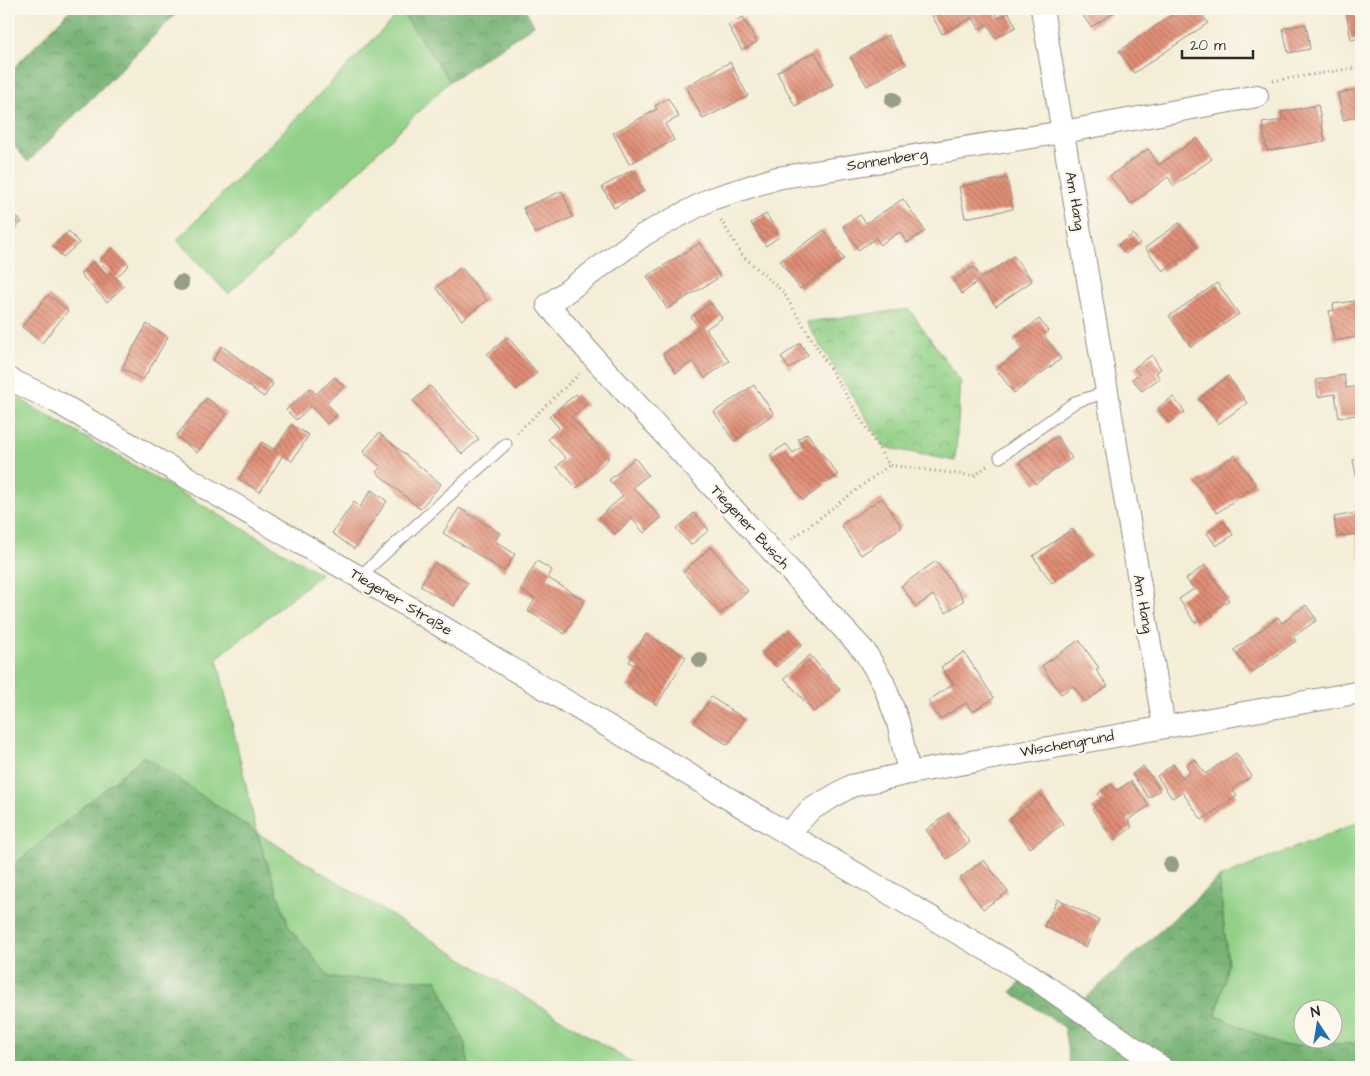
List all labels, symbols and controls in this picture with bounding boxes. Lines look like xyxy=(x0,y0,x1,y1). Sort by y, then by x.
scale bar xyxy=(1182,28,1254,60)
text: 20 m xyxy=(1190,35,1226,56)
street label: Sonnenberg xyxy=(845,143,929,178)
street label: Am Hang xyxy=(1059,170,1091,232)
street label: Tiegener Busch xyxy=(705,480,795,575)
street label: Tiegener Straße xyxy=(345,563,456,642)
street label: Am Hang xyxy=(1127,573,1159,635)
street label: Wischengrund xyxy=(1018,725,1116,764)
north arrow xyxy=(1292,998,1342,1048)
text: N xyxy=(1309,1002,1322,1023)

